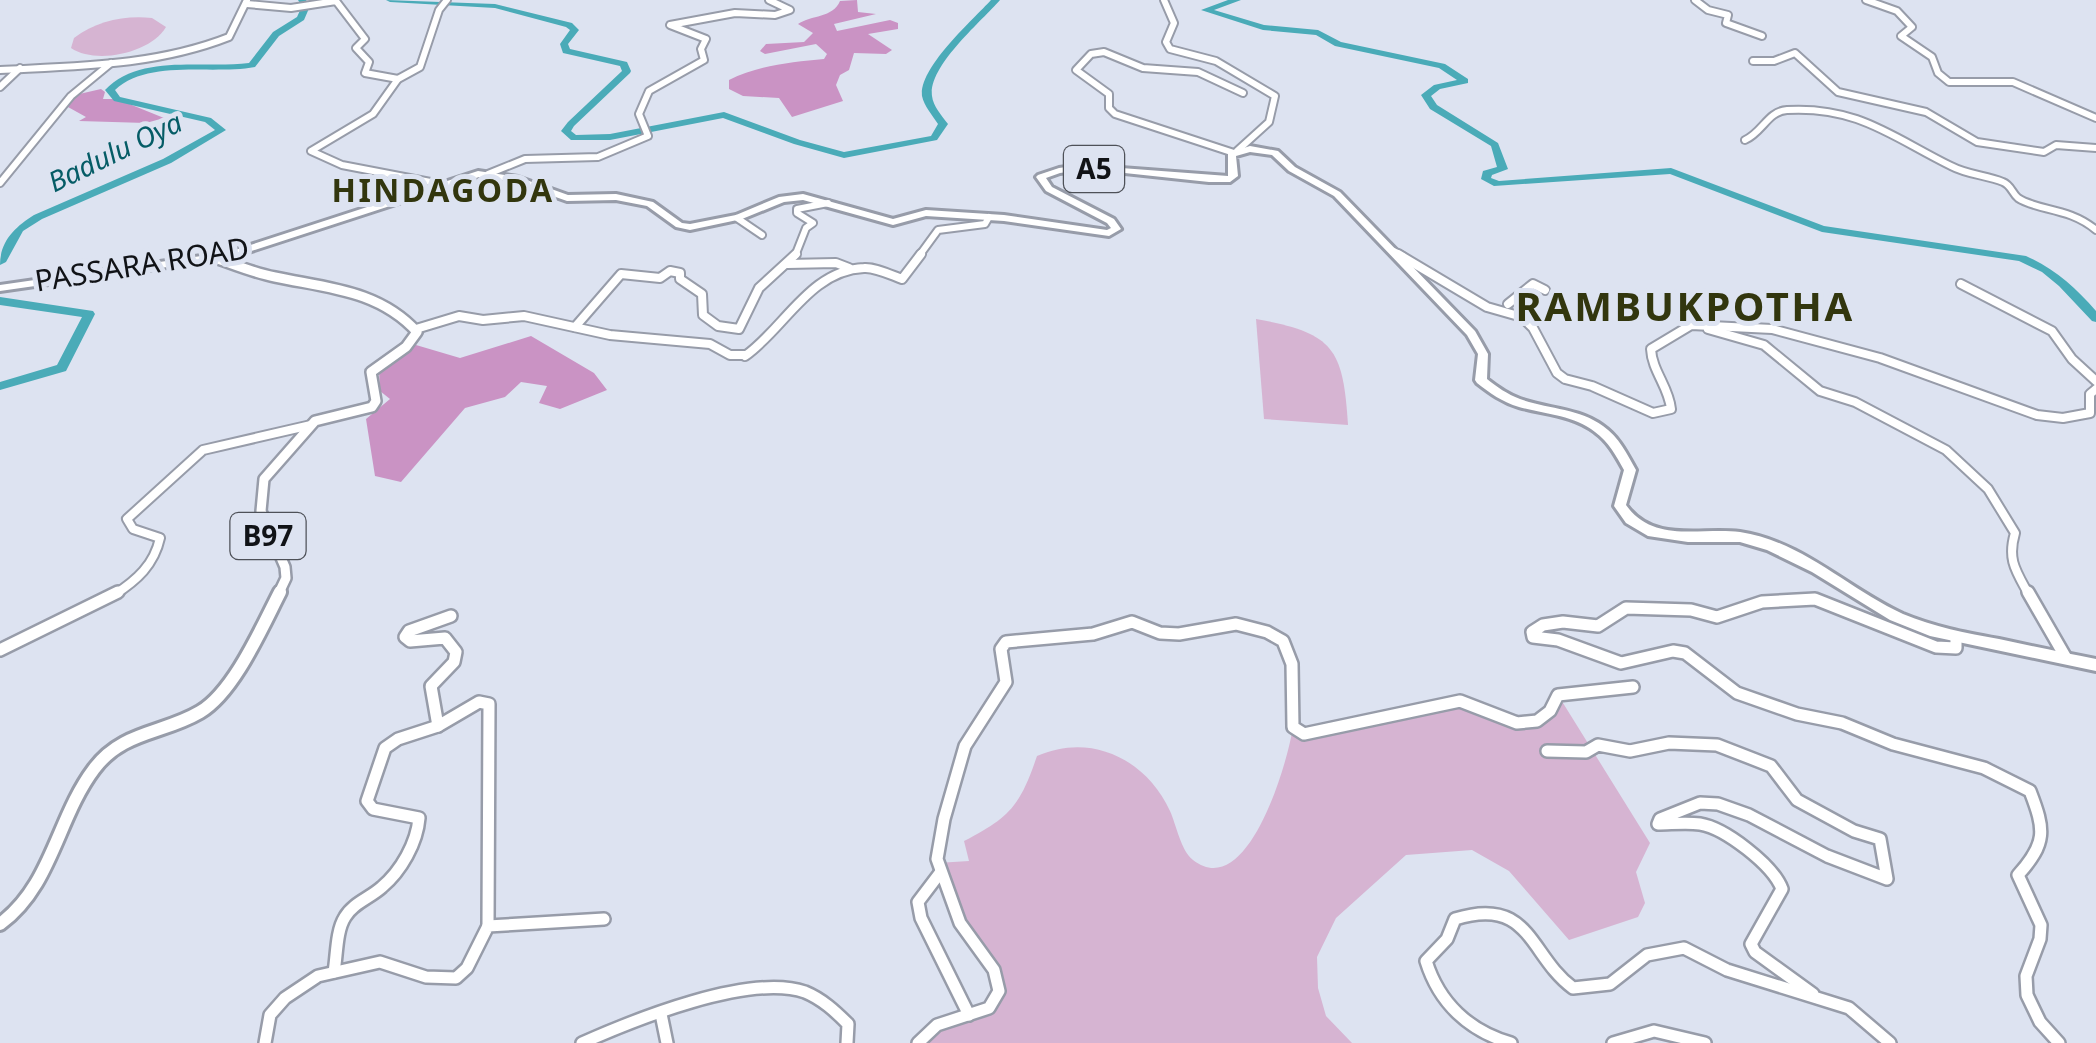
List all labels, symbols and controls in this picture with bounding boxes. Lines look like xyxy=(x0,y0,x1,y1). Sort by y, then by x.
water label: Badulu Oya xyxy=(41,102,188,200)
road number: A5 xyxy=(1064,146,1124,192)
district label: HINDAGODA xyxy=(331,168,555,211)
street label: PASSARA ROAD xyxy=(32,226,252,301)
district label: RAMBUKPOTHA xyxy=(1515,278,1855,333)
road number: B97 xyxy=(230,513,306,559)

